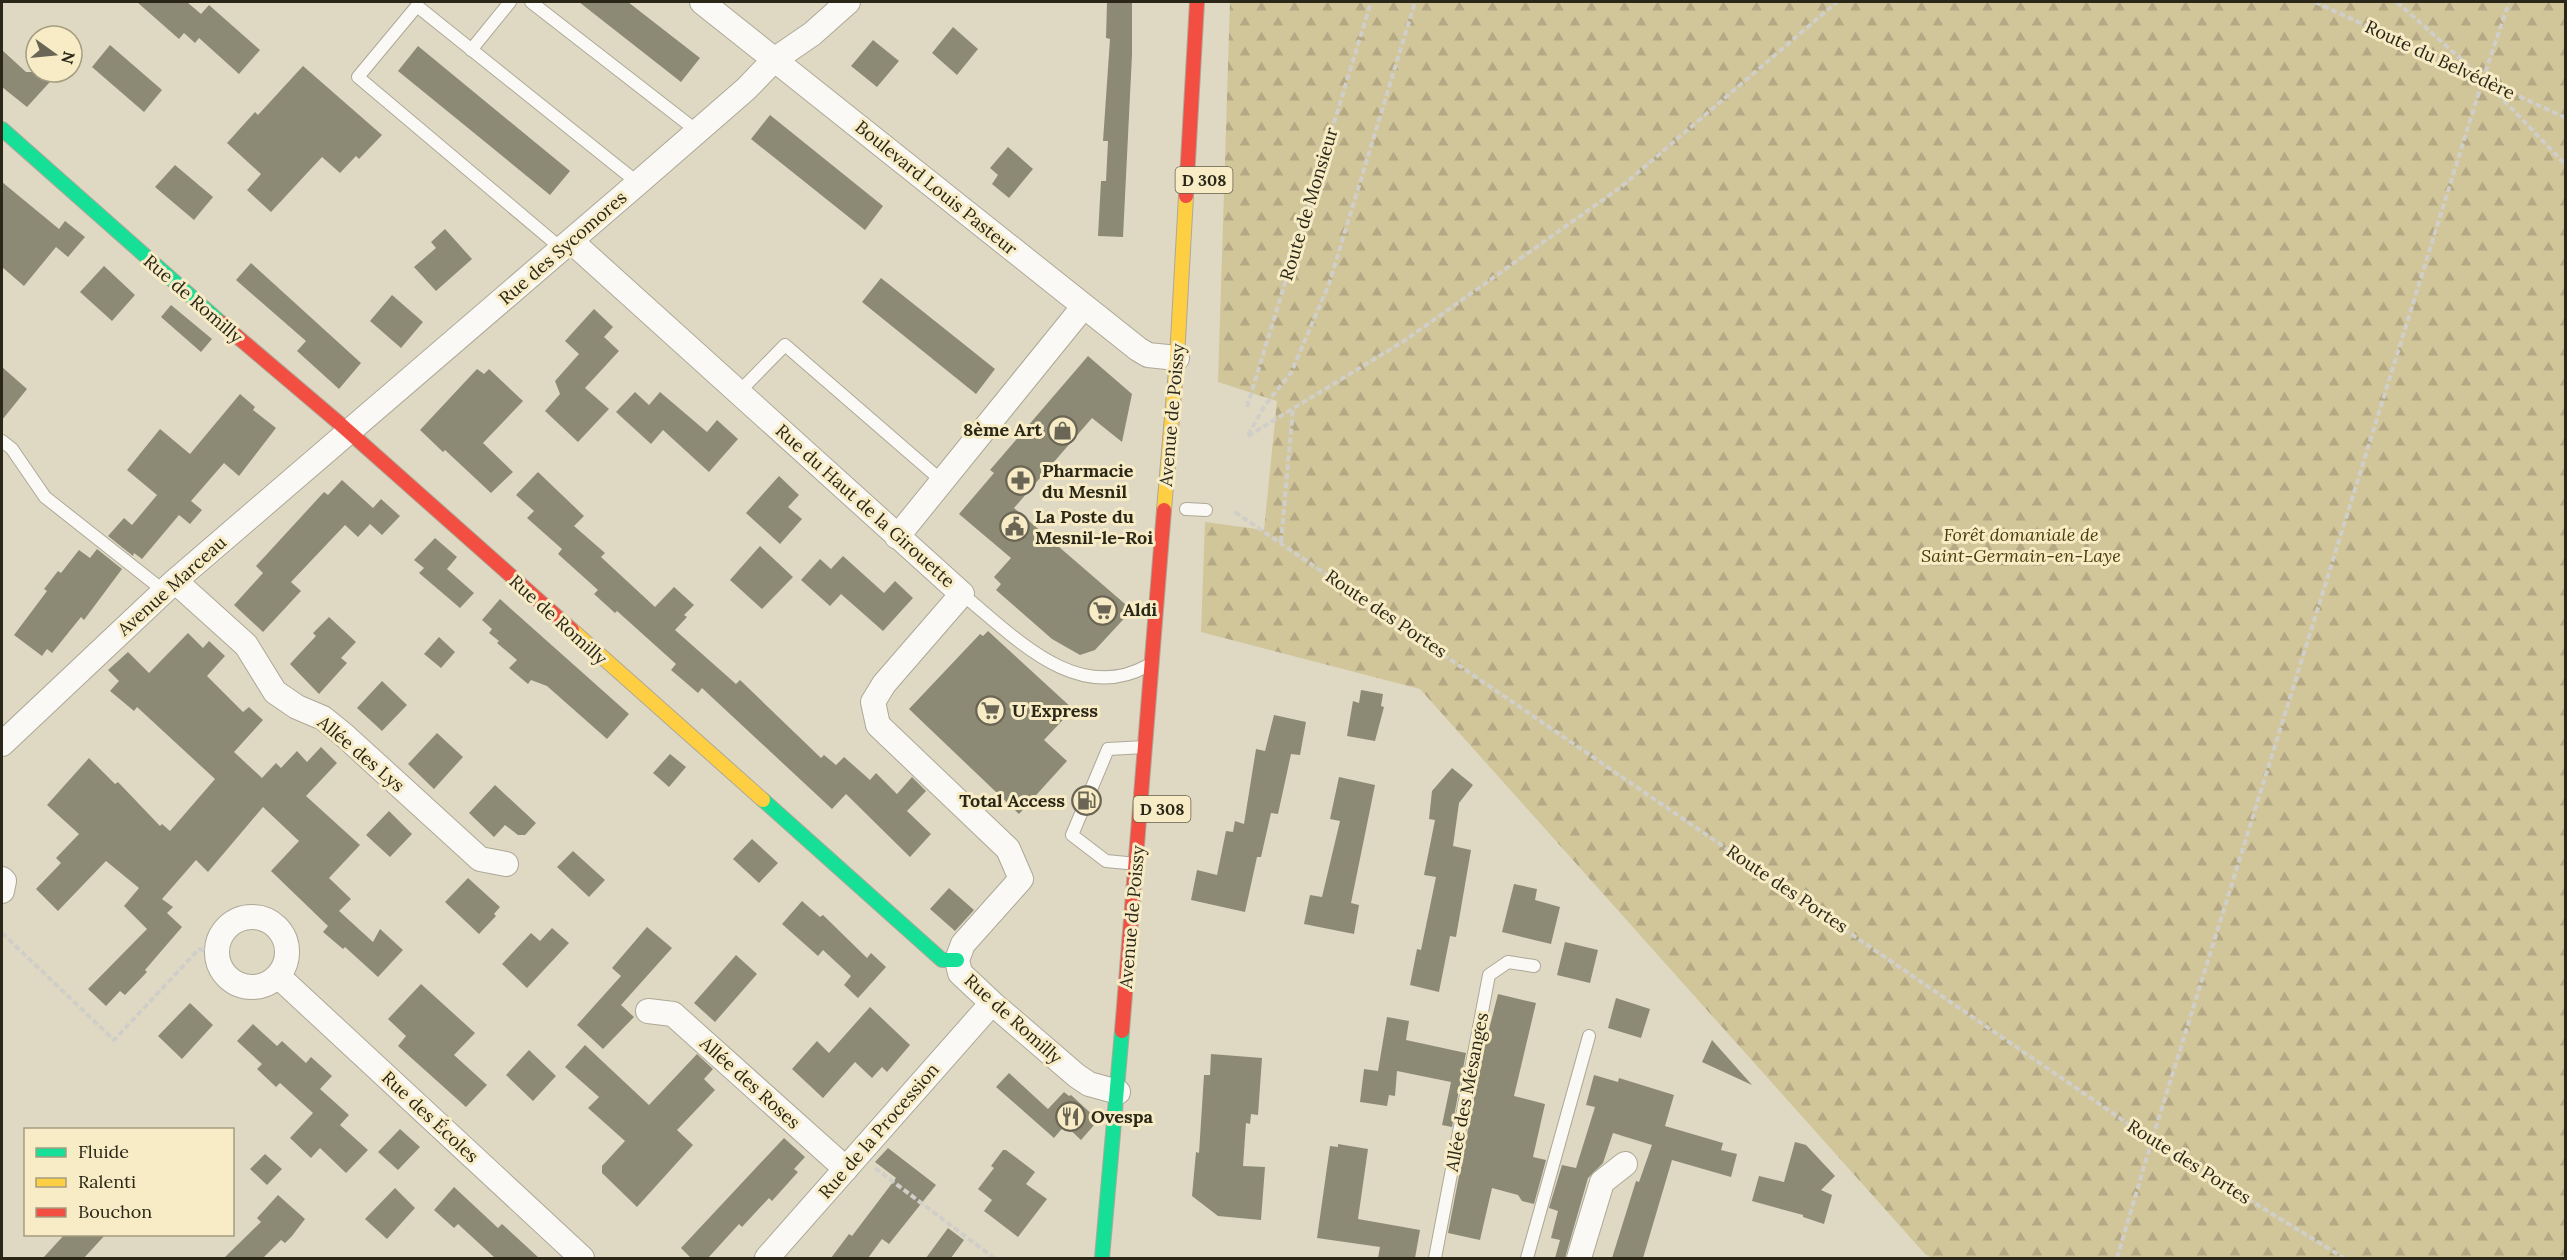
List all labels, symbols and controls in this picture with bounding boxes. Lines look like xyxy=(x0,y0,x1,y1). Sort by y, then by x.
street label: Route du Belvédère xyxy=(2362,15,2519,104)
north arrow xyxy=(24,24,84,84)
text: N xyxy=(57,49,80,66)
street label: Boulevard Louis Pasteur xyxy=(851,115,1022,260)
street label: Route de Monsieur xyxy=(1274,124,1343,283)
road number: D 308 xyxy=(1176,167,1232,193)
street label: Rue des Sycomores xyxy=(494,186,631,309)
street label: Rue de Romilly xyxy=(139,249,248,348)
street label: Avenue de Poissy xyxy=(1154,342,1189,488)
shop icon: 8ème Art xyxy=(1047,414,1079,446)
place label: 8ème Art xyxy=(963,418,1043,441)
street label: Rue du Haut de la Girouette xyxy=(771,419,960,593)
place label: Pharmacie du Mesnil xyxy=(1042,459,1134,503)
pharmacy icon: Pharmacie du Mesnil xyxy=(1005,465,1037,497)
place label: La Poste du Mesnil-le-Roi xyxy=(1035,505,1153,549)
public building icon: La Poste du Mesnil-le-Roi xyxy=(998,511,1030,543)
park label: Forêt domaniale de Saint-Germain-en-Laye xyxy=(1921,523,2121,567)
street label: Avenue Marceau xyxy=(112,531,231,641)
street label: Route des Portes xyxy=(1321,564,1451,663)
street label: Rue de Romilly xyxy=(505,570,612,670)
supermarket icon: Aldi xyxy=(1086,594,1118,626)
place label: Aldi xyxy=(1123,598,1157,621)
supermarket icon: U Express xyxy=(975,695,1007,727)
place label: U Express xyxy=(1012,699,1098,722)
street label: Allée des Lys xyxy=(312,710,410,797)
fuel station icon: Total Access xyxy=(1070,785,1102,817)
place label: Total Access xyxy=(959,789,1065,812)
road number: D 308 xyxy=(1134,796,1190,822)
street label: Route des Portes xyxy=(1722,839,1852,938)
street label: Avenue de Poissy xyxy=(1114,844,1149,990)
street label: Rue de Romilly xyxy=(960,969,1067,1069)
street label: Allée des Mésanges xyxy=(1440,1010,1493,1174)
street label: Allée des Roses xyxy=(695,1031,805,1134)
street label: Rue de la Procession xyxy=(813,1058,944,1203)
street label: Rue des Écoles xyxy=(377,1066,484,1167)
restaurant icon: Ovespa xyxy=(1054,1101,1086,1133)
place label: Ovespa xyxy=(1091,1105,1154,1128)
street label: Route des Portes xyxy=(2123,1114,2255,1209)
legend xyxy=(24,1128,234,1236)
text: Fluide xyxy=(78,1140,129,1163)
text: Ralenti xyxy=(78,1170,136,1193)
text: Bouchon xyxy=(78,1200,152,1223)

